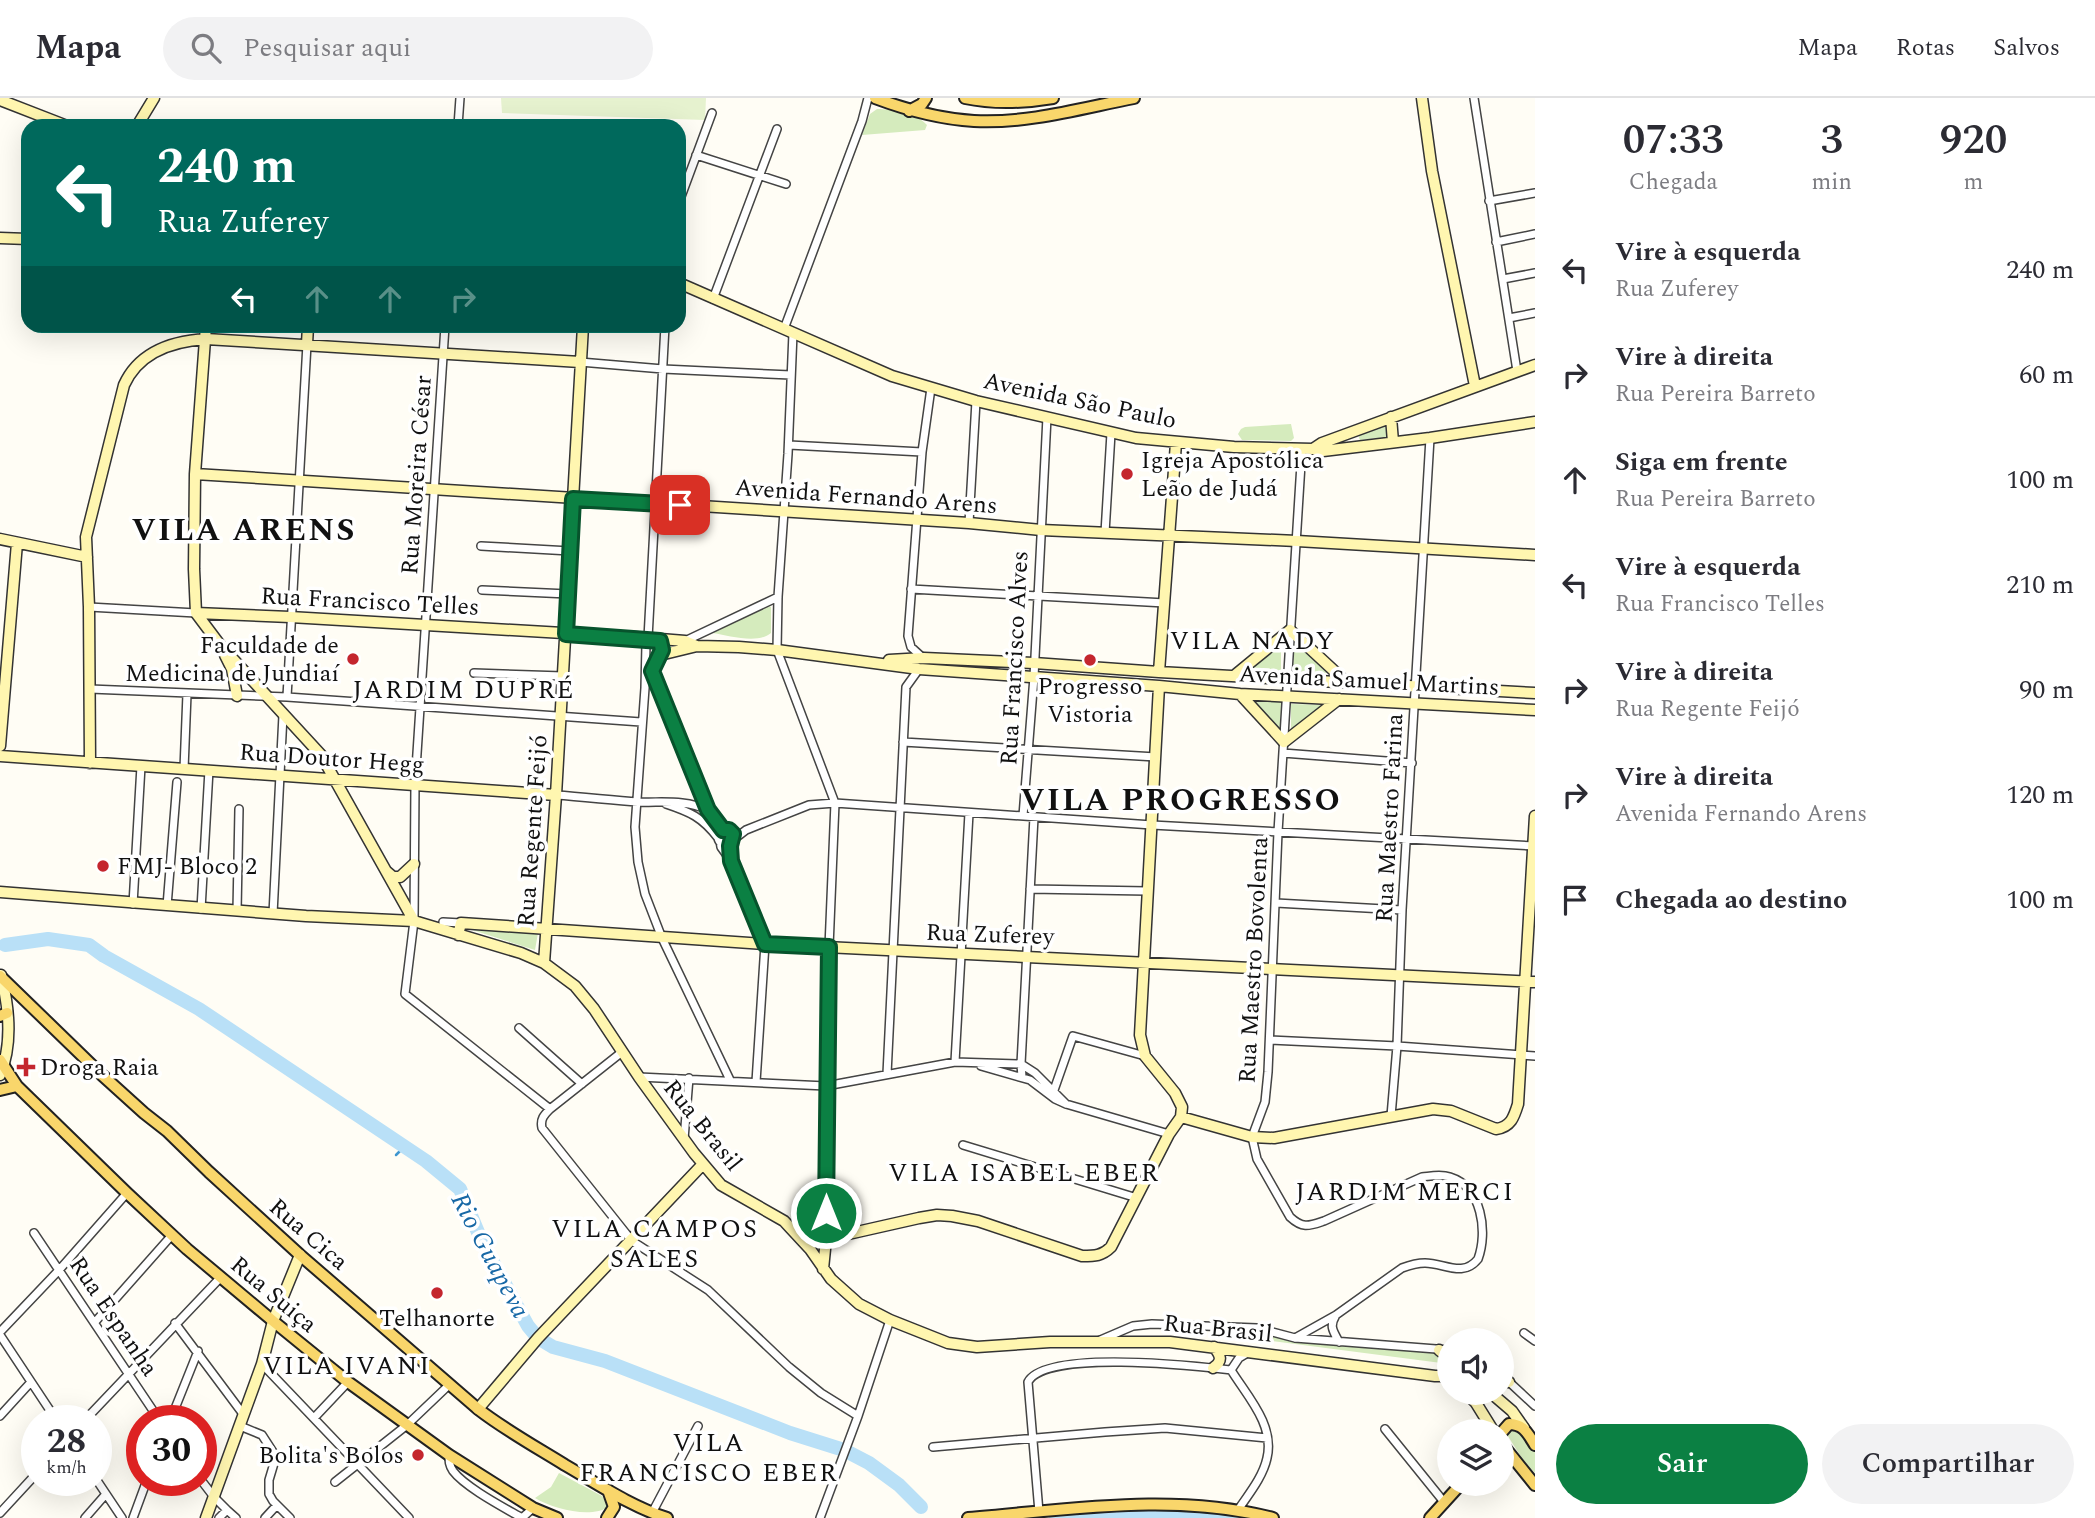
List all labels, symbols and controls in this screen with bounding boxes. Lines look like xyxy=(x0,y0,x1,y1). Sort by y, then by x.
search box xyxy=(163,17,653,80)
text: Mapa xyxy=(35,23,121,73)
text: Pesquisar aqui xyxy=(243,28,411,68)
icon: search xyxy=(187,29,225,67)
text: Mapa xyxy=(1798,30,1858,66)
text: Rotas xyxy=(1896,30,1955,66)
text: Salvos xyxy=(1993,30,2060,66)
text: 07:33 xyxy=(1623,109,1724,172)
text: 3 xyxy=(1820,109,1843,172)
text: 920 xyxy=(1940,109,2007,172)
text: 240 m xyxy=(157,130,296,205)
icon: left xyxy=(42,147,133,238)
text: Chegada xyxy=(1629,165,1718,200)
text: min xyxy=(1812,165,1852,200)
text: m xyxy=(1964,165,1983,200)
text: Rua Zuferey xyxy=(157,198,328,247)
text: Vire à esquerda xyxy=(1615,232,1801,272)
text: 240 m xyxy=(2006,250,2074,290)
icon: left xyxy=(1556,251,1594,289)
text: Rua Zuferey xyxy=(1615,272,1738,307)
icon: left xyxy=(225,280,263,318)
icon: ahead xyxy=(298,280,336,318)
icon: ahead xyxy=(371,280,409,318)
icon: right xyxy=(444,280,482,318)
text: Vire à direita xyxy=(1615,337,1773,377)
text: 60 m xyxy=(2019,355,2074,395)
icon: right xyxy=(1556,356,1594,394)
street label: Avenida São Paulo xyxy=(980,363,1180,439)
street label: Rua Moreira César xyxy=(392,374,442,576)
text: Rua Pereira Barreto xyxy=(1615,377,1816,412)
text: Siga em frente xyxy=(1615,442,1788,482)
place label: Igreja Apostólica Leão de Judá xyxy=(1141,443,1324,507)
text: 100 m xyxy=(2006,460,2074,500)
icon: ahead xyxy=(1556,461,1594,499)
marker: Igreja Apostólica Leão de Judá xyxy=(1119,466,1135,482)
street label: Avenida Fernando Arens xyxy=(733,470,998,524)
pin xyxy=(650,475,710,535)
text: Rua Pereira Barreto xyxy=(1615,482,1816,517)
icon: arrive xyxy=(661,486,699,524)
district label: VILA ARENS xyxy=(131,506,357,555)
text: Vire à esquerda xyxy=(1615,547,1801,587)
street label: Rua Francisco Alves xyxy=(991,550,1039,766)
text: 210 m xyxy=(2006,565,2074,605)
icon: left xyxy=(1556,566,1594,604)
street label: Rua Francisco Telles xyxy=(260,578,480,626)
text: Rua Francisco Telles xyxy=(1615,587,1825,622)
district label: VILA NADY xyxy=(1170,621,1336,661)
place label: Faculdade de Medicina de Jundiaí xyxy=(125,628,340,692)
marker: Faculdade de Medicina de Jundiaí xyxy=(345,651,361,667)
marker: Progresso Vistoria xyxy=(1082,652,1098,668)
text: Vire à direita xyxy=(1615,652,1773,692)
street label: Avenida Samuel Martins xyxy=(1238,656,1500,706)
place label: Progresso Vistoria xyxy=(1037,669,1143,733)
district label: JARDIM DUPRÉ xyxy=(352,670,576,710)
text: 90 m xyxy=(2019,670,2074,710)
icon: right xyxy=(1556,671,1594,709)
text: Rua Regente Feijó xyxy=(1615,692,1800,727)
street label: Rua Maestro Farina xyxy=(1367,712,1413,924)
street label: Rua Regente Feijó xyxy=(508,734,558,928)
street label: Rua Doutor Hegg xyxy=(238,735,426,783)
text: Vire à direita xyxy=(1615,757,1773,797)
text: 120 m xyxy=(2006,775,2074,815)
district label: VILA PROGRESSO xyxy=(1020,776,1342,825)
icon: right xyxy=(1556,776,1594,814)
text: Avenida Fernando Arens xyxy=(1615,797,1867,832)
street label: Rua Maestro Bovolenta xyxy=(1230,835,1278,1084)
place label: FMJ- Bloco 2 xyxy=(117,849,257,885)
marker: FMJ- Bloco 2 xyxy=(95,858,111,874)
text: Chegada ao destino xyxy=(1615,880,1847,920)
text: 100 m xyxy=(2006,880,2074,920)
icon: arrive xyxy=(1556,881,1594,919)
street label: Rua Zuferey xyxy=(925,915,1056,955)
place label: Droga Raia xyxy=(40,1050,159,1086)
marker: Droga Raia xyxy=(18,1059,34,1075)
street label: Rua Brasil xyxy=(654,1072,751,1179)
district label: VILA ISABEL EBER xyxy=(888,1153,1160,1193)
district label: JARDIM MERCI xyxy=(1295,1172,1515,1212)
position arrow xyxy=(789,1176,863,1250)
water label: Rio Guapeva xyxy=(440,1185,540,1326)
street label: Rua Cica xyxy=(261,1190,356,1280)
district label: VILA CAMPOS SALES xyxy=(551,1209,759,1279)
street label: Rua Suiça xyxy=(222,1248,325,1342)
street label: Rua Espanha xyxy=(60,1249,167,1384)
marker: Telhanorte xyxy=(429,1285,445,1301)
place label: Telhanorte xyxy=(379,1301,495,1337)
street label: Rua Brasil xyxy=(1162,1305,1274,1353)
map controls xyxy=(1437,1328,1514,1496)
button: sound xyxy=(1437,1328,1514,1405)
district label: VILA IVANI xyxy=(263,1346,431,1386)
speed limit sign: 30 xyxy=(126,1405,217,1496)
text: 28 xyxy=(47,1415,86,1468)
button: layers xyxy=(1437,1419,1514,1496)
district label: VILA FRANCISCO EBER xyxy=(580,1423,838,1493)
button: Sair xyxy=(1556,1424,1808,1504)
button: Compartilhar xyxy=(1822,1424,2074,1504)
place label: Bolita's Bolos xyxy=(258,1438,404,1474)
marker: Bolita's Bolos xyxy=(410,1447,426,1463)
text: km/h xyxy=(46,1454,87,1481)

